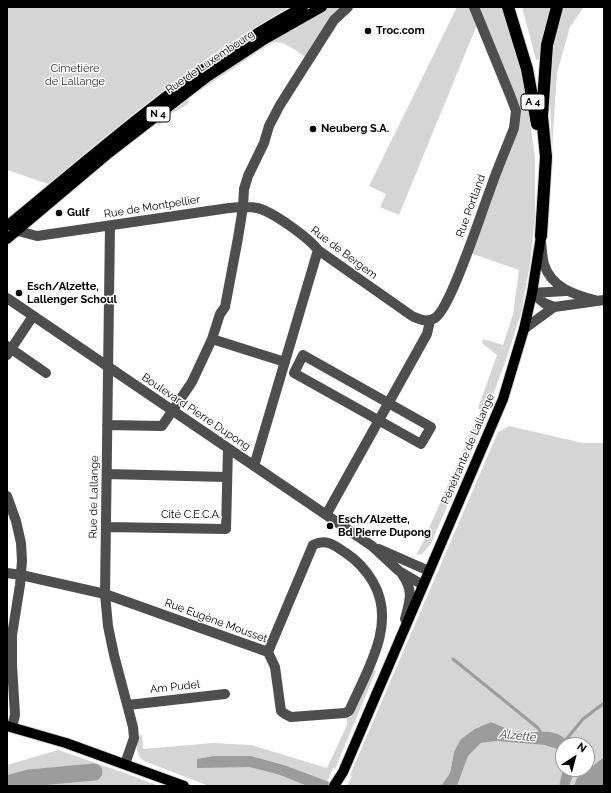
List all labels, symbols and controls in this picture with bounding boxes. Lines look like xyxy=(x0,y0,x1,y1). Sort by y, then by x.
place label: Troc.com xyxy=(376,24,425,38)
marker: Troc.com xyxy=(363,26,373,36)
street label: Rue de Luxembourg xyxy=(163,27,257,97)
park label: Cimetière de Lallange xyxy=(45,62,105,88)
road number: A 4 xyxy=(521,94,545,110)
road number: N 4 xyxy=(146,106,170,122)
place label: Neuberg S.A. xyxy=(321,122,389,136)
marker: Neuberg S.A. xyxy=(308,124,318,134)
street label: Rue Portland xyxy=(454,173,488,239)
street label: Rue de Montpellier xyxy=(103,193,201,221)
place label: Gulf xyxy=(67,206,89,220)
marker: Gulf xyxy=(54,208,64,218)
street label: Rue de Bergem xyxy=(308,224,380,282)
place label: Esch/Alzette, Lallenger Schoul xyxy=(27,280,117,306)
marker: Esch/Alzette, Lallenger Schoul xyxy=(14,288,24,298)
street label: Boulevard Pierre Dupong xyxy=(139,371,253,453)
street label: Pénétrante de Lallange xyxy=(439,392,497,506)
street label: Rue de Lallange xyxy=(87,455,101,539)
street label: Cité C.E.C.A. xyxy=(161,508,221,522)
place label: Esch/Alzette, Bd Pierre Dupong xyxy=(338,513,431,539)
marker: Esch/Alzette, Bd Pierre Dupong xyxy=(325,521,335,531)
street label: Rue Eugène Mousset xyxy=(163,596,269,646)
street label: Am Pudel xyxy=(149,678,201,696)
water label: Alzette xyxy=(499,727,537,745)
north arrow xyxy=(555,737,595,777)
text: N xyxy=(575,740,589,755)

